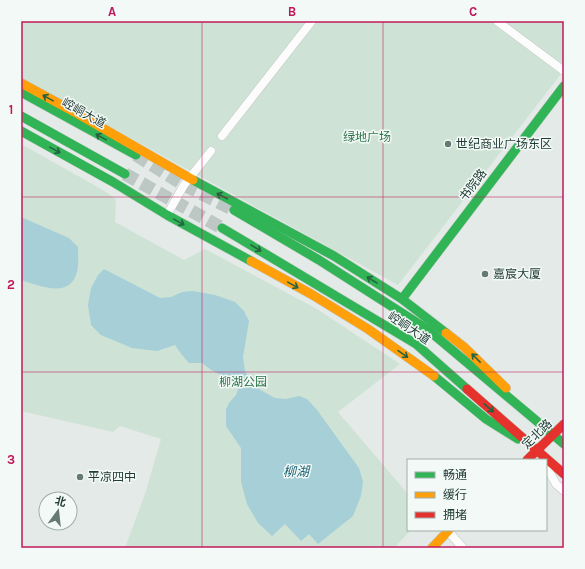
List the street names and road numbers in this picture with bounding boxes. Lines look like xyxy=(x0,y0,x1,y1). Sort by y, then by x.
street label: 崆峒大道 xyxy=(60,95,108,131)
street label: 书院路 xyxy=(457,166,489,204)
street label: 崆峒大道 xyxy=(385,309,433,347)
street label: 定北路 xyxy=(519,416,555,452)

